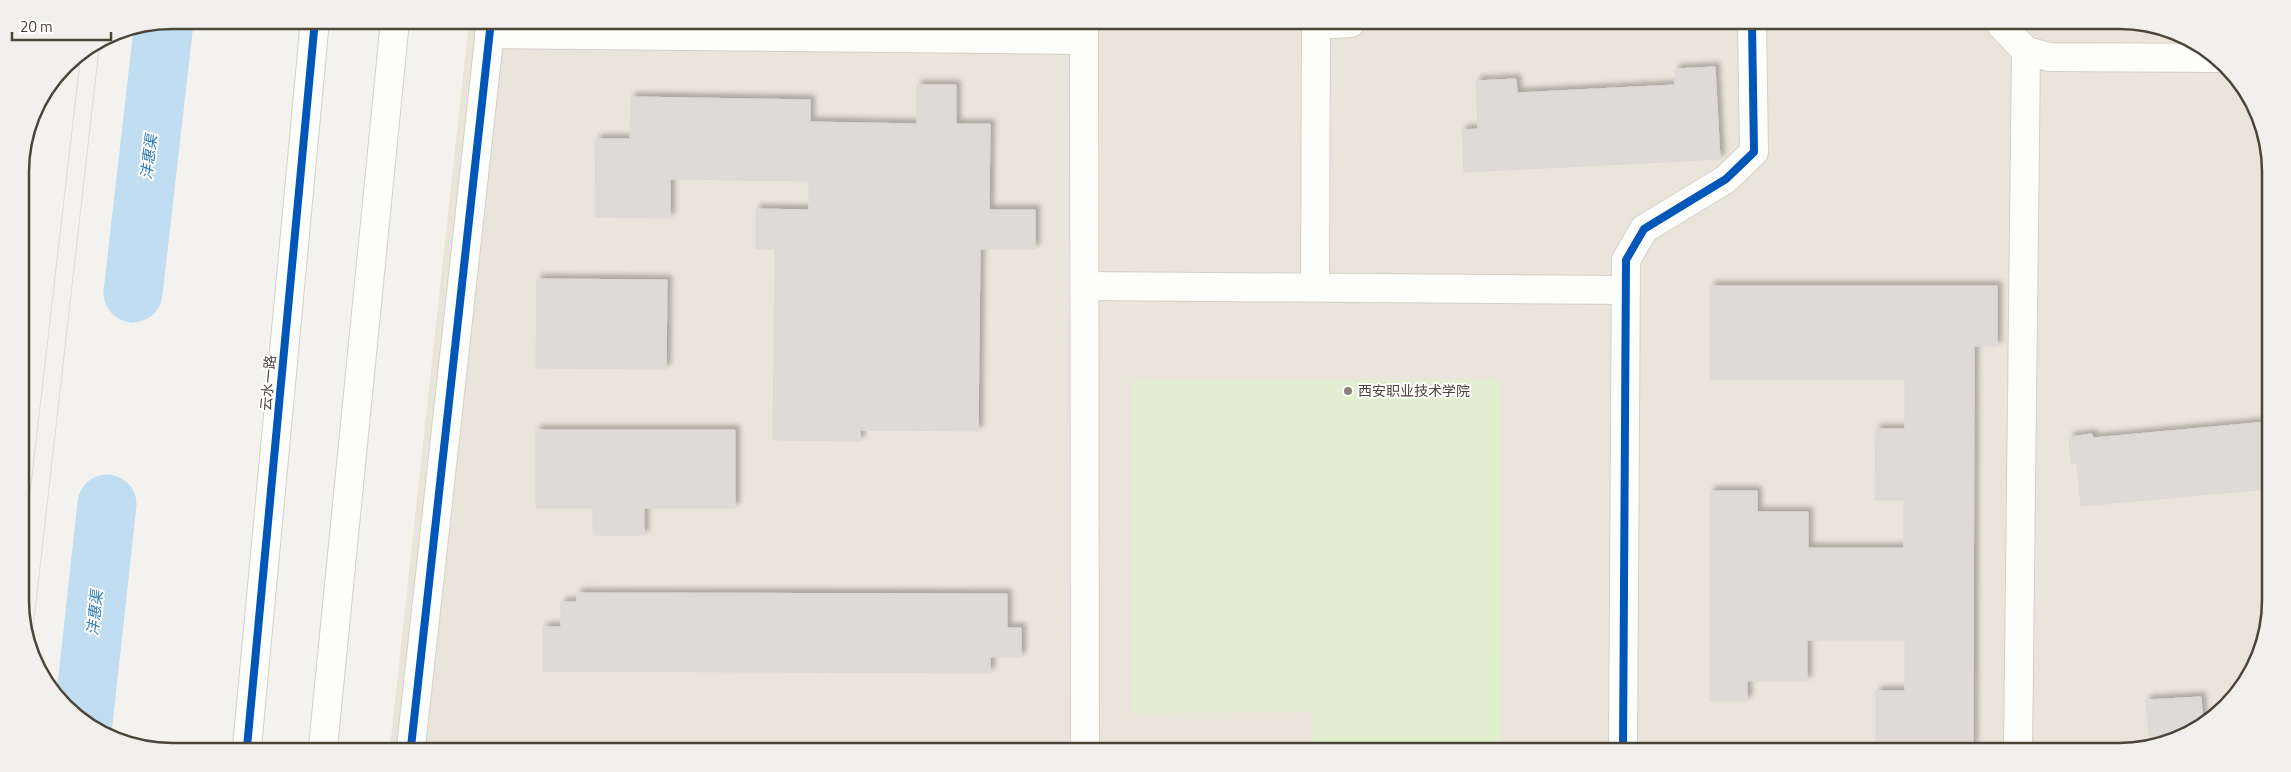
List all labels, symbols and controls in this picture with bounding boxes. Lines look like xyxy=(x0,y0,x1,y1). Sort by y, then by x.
scale bar xyxy=(12,10,111,42)
text: 20 m xyxy=(20,15,53,38)
water label: 沣惠渠 xyxy=(134,131,163,181)
street label: 云水一路 xyxy=(255,354,280,412)
place label: 西安职业技术学院 xyxy=(1358,380,1470,401)
marker: 西安职业技术学院 xyxy=(1342,385,1354,397)
water label: 沣惠渠 xyxy=(81,587,108,637)

